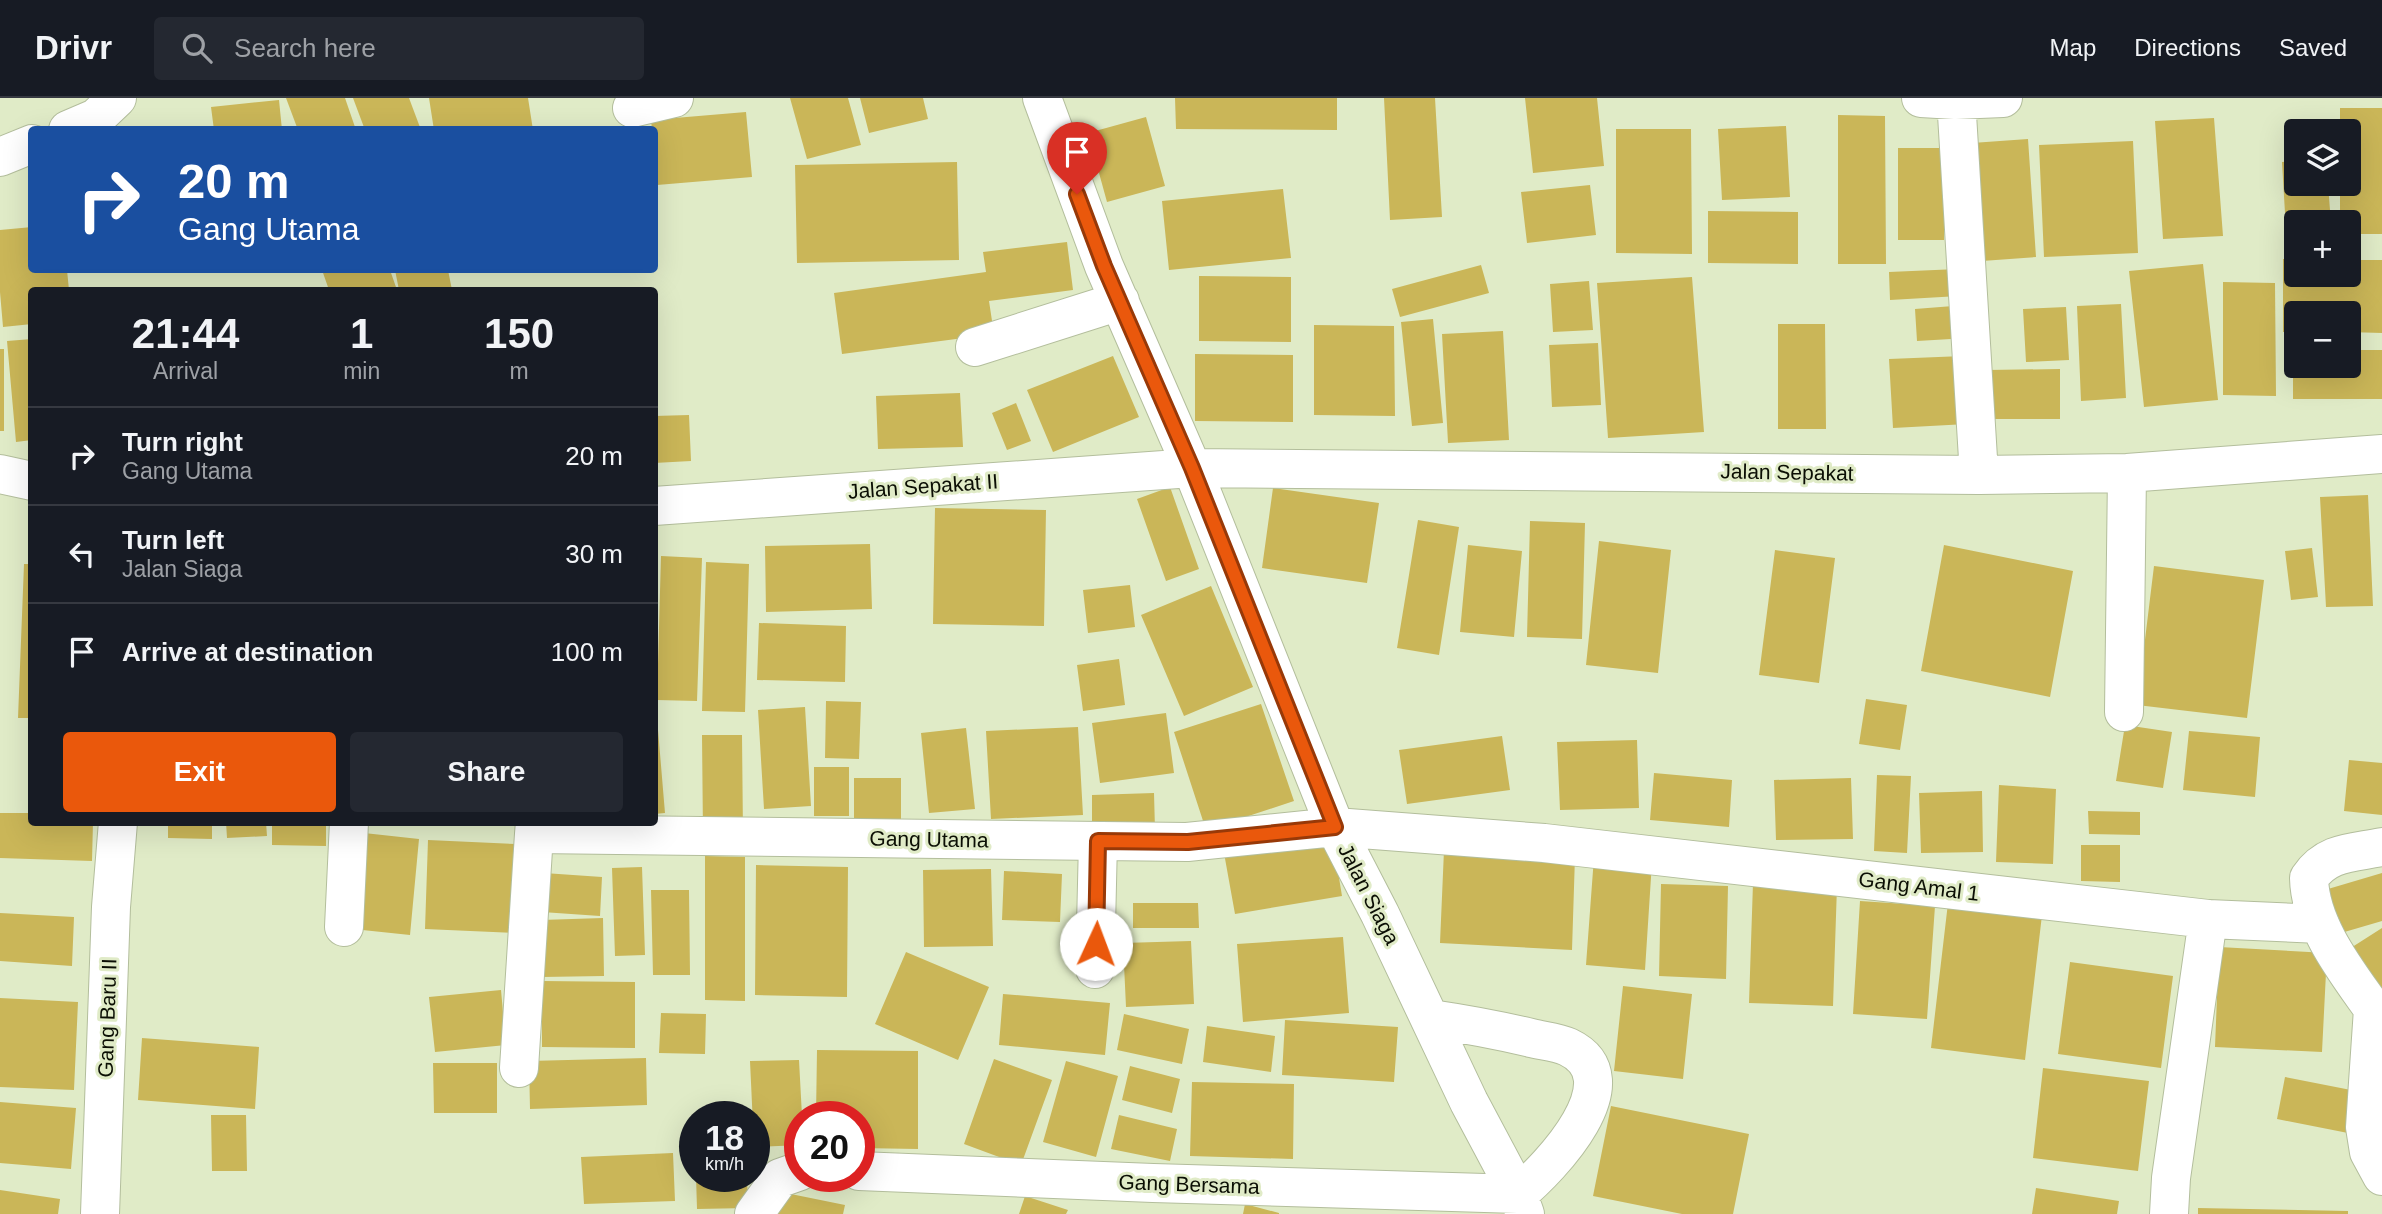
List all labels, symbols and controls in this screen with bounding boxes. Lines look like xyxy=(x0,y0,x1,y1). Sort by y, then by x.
search box xyxy=(154,17,644,80)
text: Drivr xyxy=(35,29,112,66)
icon: search xyxy=(178,29,216,67)
text: Search here xyxy=(234,33,376,63)
text: Map xyxy=(2050,34,2096,61)
text: Directions xyxy=(2134,34,2241,61)
text: Saved xyxy=(2279,34,2347,61)
map controls xyxy=(2284,119,2361,378)
button: layers xyxy=(2284,119,2361,196)
pin xyxy=(1047,122,1107,194)
icon: arrive xyxy=(1058,133,1096,171)
icon: right xyxy=(63,154,154,245)
text: 20 m xyxy=(178,154,290,208)
button: + xyxy=(2284,210,2361,287)
text: Gang Utama xyxy=(178,211,359,247)
button: − xyxy=(2284,301,2361,378)
text: 21:44 xyxy=(132,310,239,357)
text: 1 xyxy=(350,310,373,357)
text: 150 xyxy=(484,310,554,357)
text: Arrival xyxy=(153,358,218,384)
text: min xyxy=(343,358,380,384)
text: m xyxy=(510,358,529,384)
text: Turn right xyxy=(122,427,243,457)
icon: right xyxy=(63,437,101,475)
text: 20 m xyxy=(565,441,623,471)
text: Gang Utama xyxy=(122,458,252,484)
street label: Jalan Sepakat xyxy=(1720,459,1854,485)
street label: Jalan Sepakat II xyxy=(847,469,999,503)
text: Turn left xyxy=(122,525,224,555)
icon: left xyxy=(63,535,101,573)
text: 30 m xyxy=(565,539,623,569)
text: Jalan Siaga xyxy=(122,556,242,582)
icon: arrive xyxy=(63,633,101,671)
text: Arrive at destination xyxy=(122,637,373,667)
text: 100 m xyxy=(551,637,623,667)
button: Exit xyxy=(63,732,336,812)
button: Share xyxy=(350,732,623,812)
street label: Gang Utama xyxy=(869,826,989,852)
street label: Jalan Siaga xyxy=(1334,840,1404,948)
street label: Gang Amal 1 xyxy=(1857,867,1981,905)
position arrow xyxy=(1059,907,1133,981)
street label: Gang Baru II xyxy=(93,958,121,1078)
speed limit sign: 20 xyxy=(784,1101,875,1192)
text: 18 xyxy=(705,1118,744,1157)
text: km/h xyxy=(705,1154,744,1174)
street label: Gang Bersama xyxy=(1118,1170,1260,1198)

